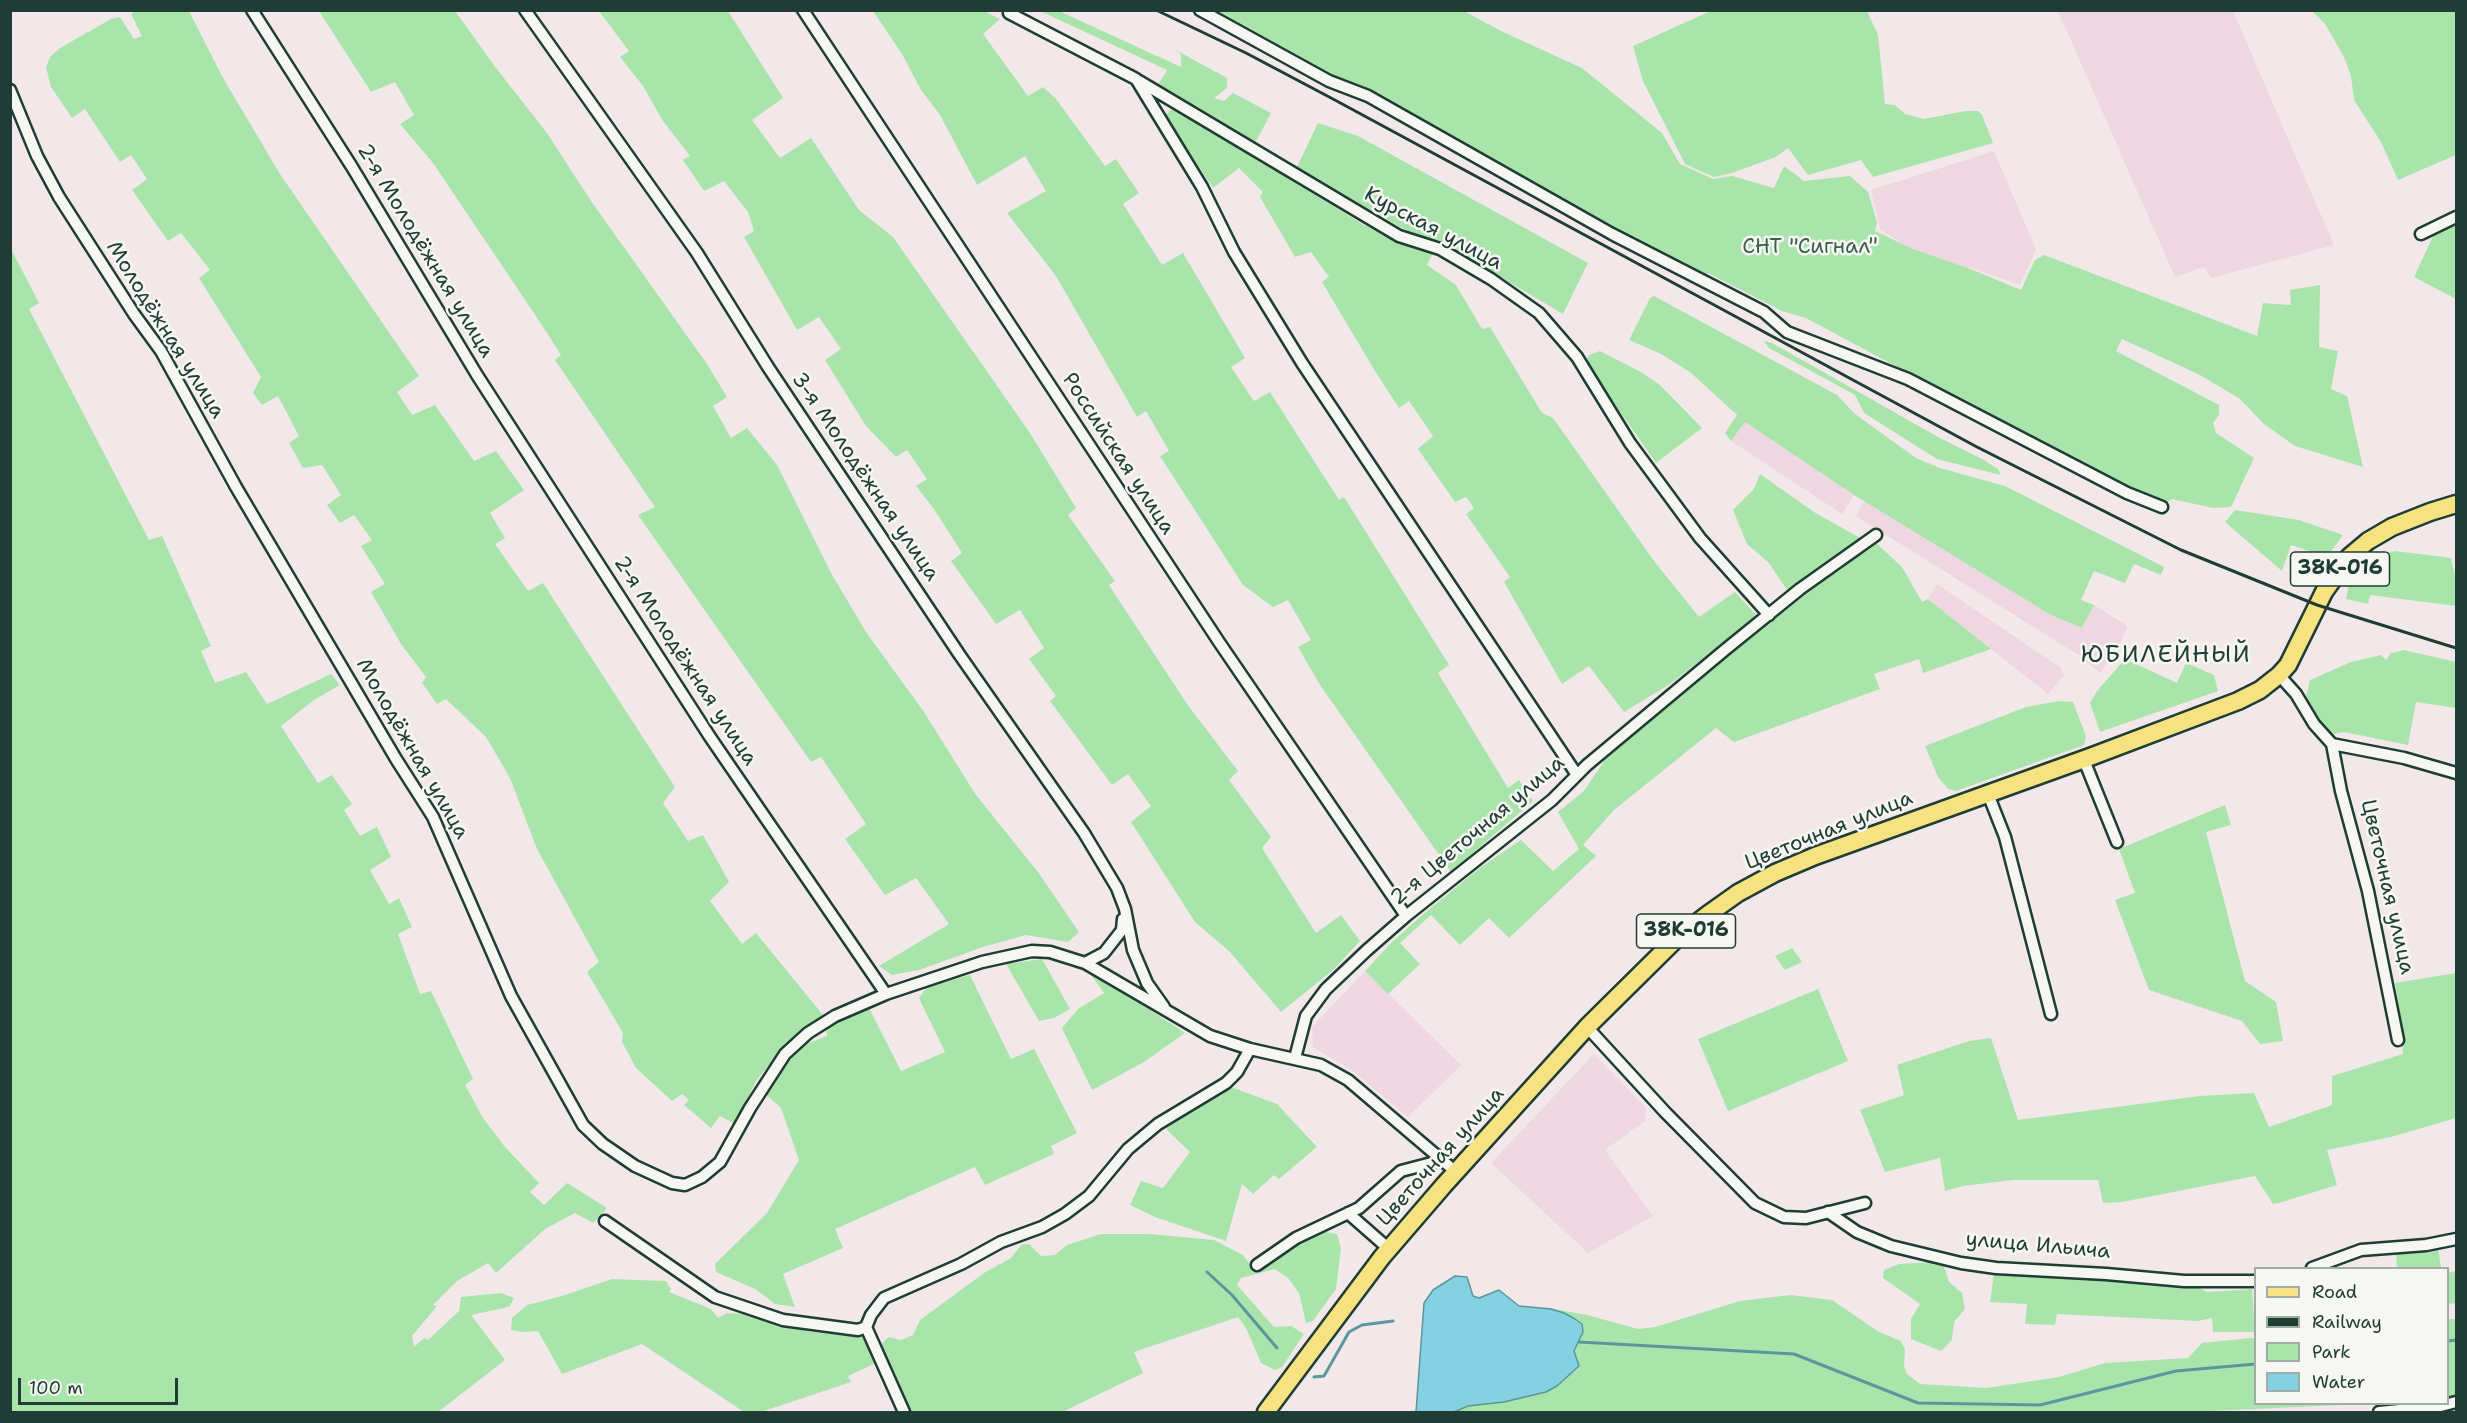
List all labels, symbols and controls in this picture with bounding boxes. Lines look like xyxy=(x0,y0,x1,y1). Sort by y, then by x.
street label: 2-я Молодёжная улица xyxy=(351,139,499,363)
street label: Курская улица xyxy=(1360,182,1506,276)
park label: СНТ "Сигнал" xyxy=(1742,235,1878,261)
street label: Молодёжная улица xyxy=(100,237,230,423)
street label: 3-я Молодёжная улица xyxy=(786,368,944,586)
street label: Российская улица xyxy=(1056,368,1180,540)
street label: 2-я Молодёжная улица xyxy=(608,551,762,771)
road number: 38К-016 xyxy=(2290,552,2390,586)
district label: ЮБИЛЕЙНЫЙ xyxy=(2081,642,2251,670)
street label: Молодёжная улица xyxy=(350,654,474,844)
street label: 2-я Цветочная улица xyxy=(1386,751,1570,911)
street label: Цветочная улица xyxy=(1741,786,1917,876)
street label: Цветочная улица xyxy=(2355,797,2419,977)
road number: 38К-016 xyxy=(1636,914,1736,948)
street label: Цветочная улица xyxy=(1372,1082,1510,1232)
street label: улица Ильича xyxy=(1965,1227,2111,1265)
legend xyxy=(2254,1267,2449,1405)
text: Road xyxy=(2312,1280,2357,1304)
text: Railway xyxy=(2312,1310,2382,1334)
text: Park xyxy=(2312,1340,2351,1364)
scale bar xyxy=(21,1366,182,1404)
text: Water xyxy=(2312,1370,2365,1394)
text: 100 m xyxy=(29,1376,83,1400)

